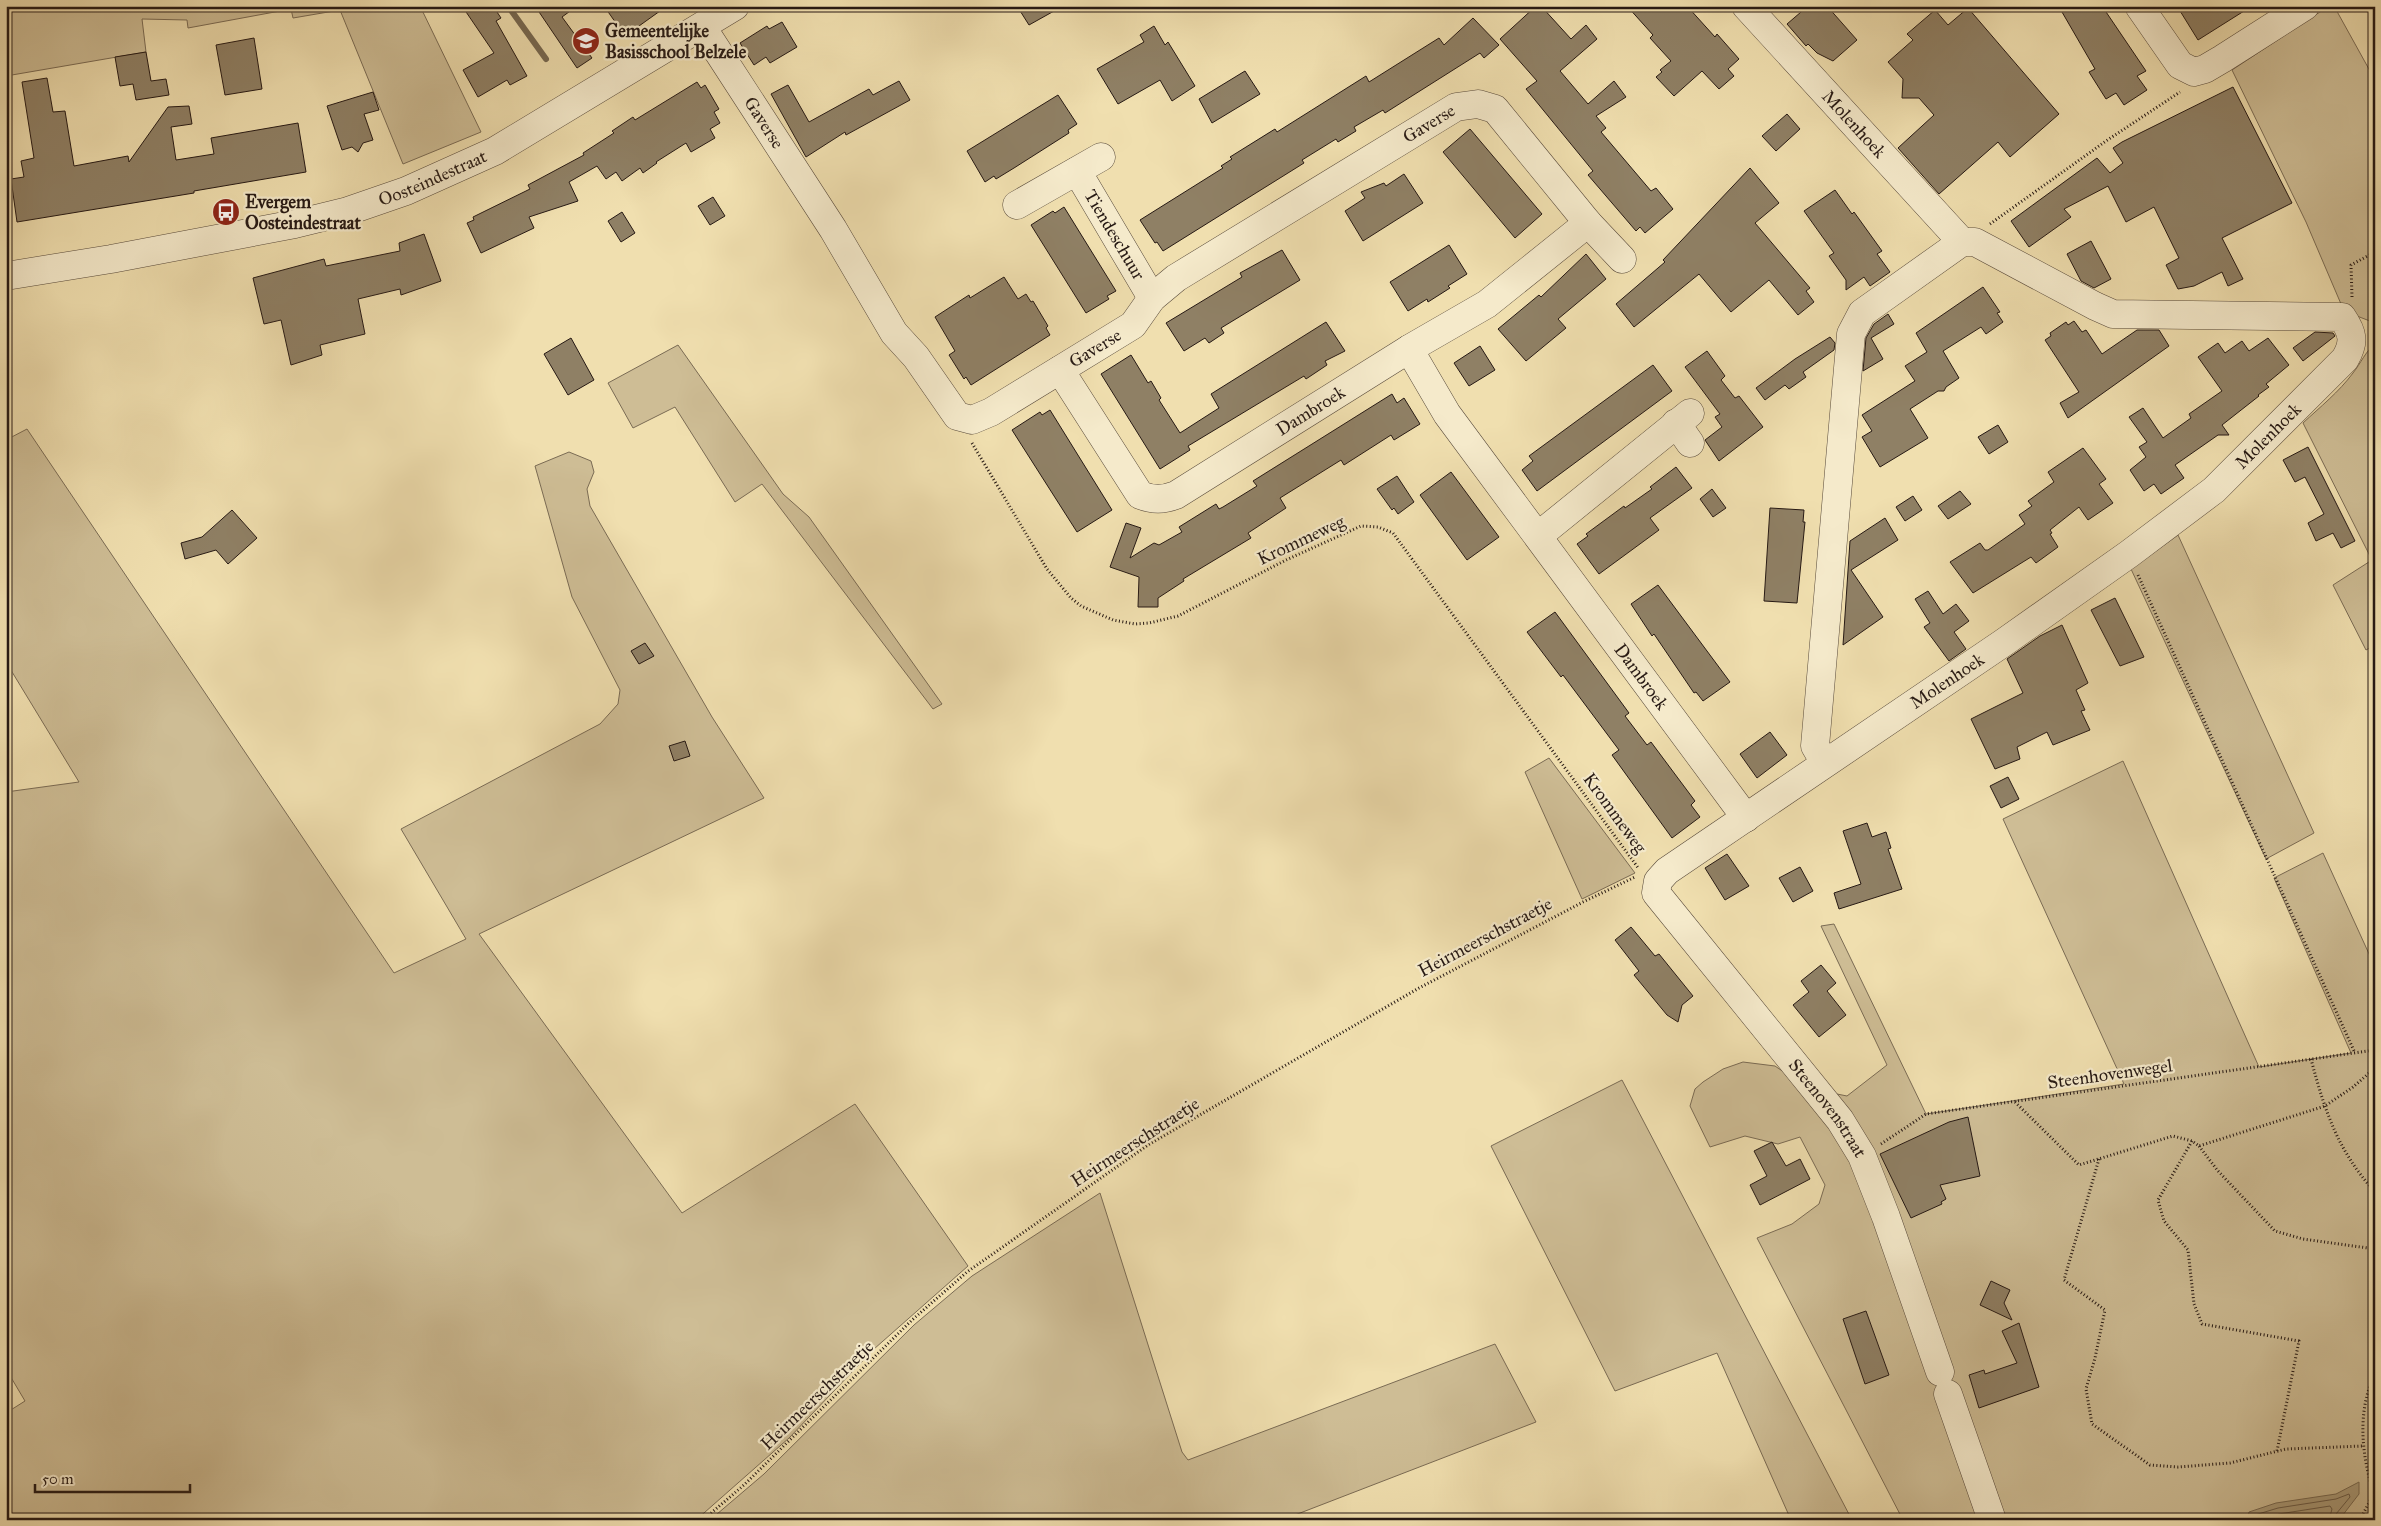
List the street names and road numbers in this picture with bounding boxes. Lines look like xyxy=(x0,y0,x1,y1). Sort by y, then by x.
street label: Molenhoek xyxy=(1817,85,1891,163)
street label: Gaverse xyxy=(739,93,789,153)
street label: Gaverse xyxy=(1399,99,1459,148)
street label: Oosteindestraat xyxy=(375,145,491,211)
street label: Tiendeschuur xyxy=(1079,186,1150,284)
street label: Gaverse xyxy=(1065,324,1125,373)
street label: Dambroek xyxy=(1272,381,1350,441)
street label: Molenhoek xyxy=(2230,398,2306,474)
street label: Krommeweg xyxy=(1254,510,1349,571)
street label: Dambroek xyxy=(1610,639,1674,715)
street label: Molenhoek xyxy=(1906,648,1989,714)
street label: Krommeweg xyxy=(1578,769,1652,858)
street label: Heirmeerschstraetje xyxy=(1414,892,1556,982)
street label: Steenovenstraat xyxy=(1784,1054,1872,1162)
street label: Steenhovenwegel xyxy=(2046,1054,2174,1095)
street label: Heirmeerschstraetje xyxy=(1067,1092,1203,1192)
street label: Heirmeerschstraetje xyxy=(756,1335,878,1455)

